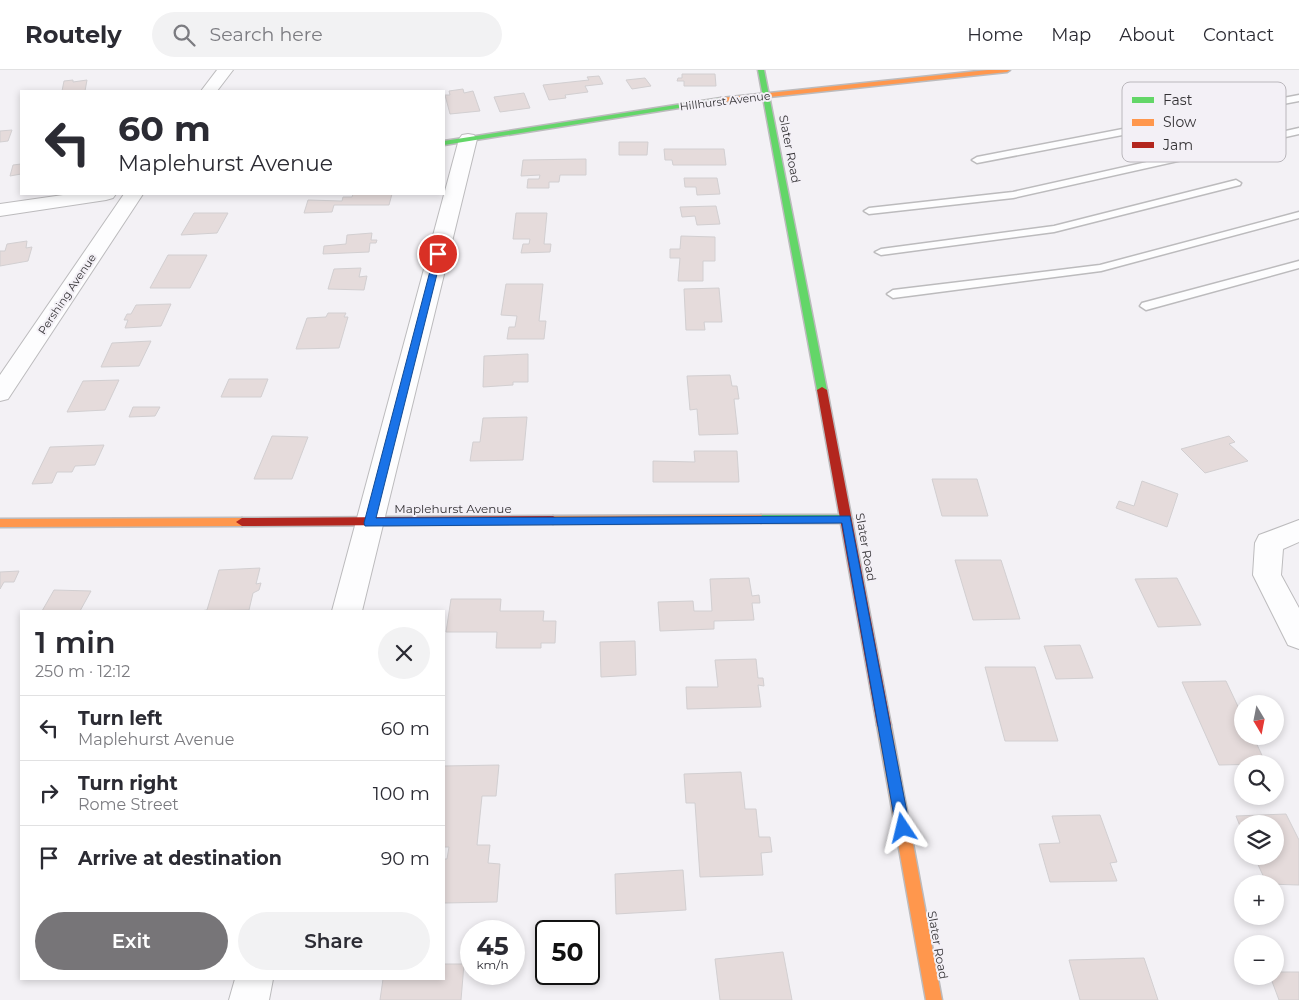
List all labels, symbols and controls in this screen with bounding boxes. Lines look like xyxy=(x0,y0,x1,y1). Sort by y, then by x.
search box xyxy=(152,12,502,57)
text: Routely xyxy=(25,20,122,49)
icon: search xyxy=(170,21,198,49)
text: Search here xyxy=(210,23,323,46)
text: Home xyxy=(967,24,1023,46)
text: Map xyxy=(1051,24,1091,46)
text: About xyxy=(1119,24,1175,46)
text: Contact xyxy=(1203,24,1274,46)
legend xyxy=(1122,82,1286,162)
street label: Hillhurst Avenue xyxy=(679,88,771,114)
text: Fast xyxy=(1163,91,1193,109)
text: 60 m xyxy=(118,107,211,150)
icon: left xyxy=(35,110,100,175)
text: Slow xyxy=(1163,113,1197,131)
street label: Slater Road xyxy=(776,114,804,184)
text: Jam xyxy=(1162,136,1193,154)
text: Maplehurst Avenue xyxy=(118,150,333,177)
pin xyxy=(417,233,459,275)
icon: arrive xyxy=(424,240,452,268)
street label: Pershing Avenue xyxy=(35,251,99,337)
street label: Maplehurst Avenue xyxy=(394,501,512,516)
street label: Slater Road xyxy=(853,512,879,582)
text: 1 min xyxy=(35,624,116,661)
button: close xyxy=(378,627,430,679)
text: 250 m · 12:12 xyxy=(35,662,130,681)
north arrow xyxy=(1234,695,1284,745)
map controls xyxy=(1234,695,1284,985)
text: Turn left xyxy=(78,707,163,730)
icon: left xyxy=(35,714,63,742)
text: 60 m xyxy=(381,717,430,740)
text: Maplehurst Avenue xyxy=(78,730,234,749)
button: search xyxy=(1234,755,1284,805)
text: Turn right xyxy=(78,772,178,795)
icon: right xyxy=(35,779,63,807)
text: 100 m xyxy=(373,782,430,805)
text: Rome Street xyxy=(78,795,179,814)
position arrow xyxy=(876,801,928,853)
button: layers xyxy=(1234,815,1284,865)
icon: arrive xyxy=(35,844,63,872)
text: Arrive at destination xyxy=(78,847,282,870)
text: 90 m xyxy=(381,847,430,870)
button: + xyxy=(1234,875,1284,925)
street label: Slater Road xyxy=(925,910,951,980)
button: Exit xyxy=(35,912,228,970)
button: Share xyxy=(238,912,430,970)
speed limit sign: 50 xyxy=(535,920,600,985)
text: 45 xyxy=(476,931,509,961)
button: − xyxy=(1234,935,1284,985)
text: km/h xyxy=(476,957,509,972)

